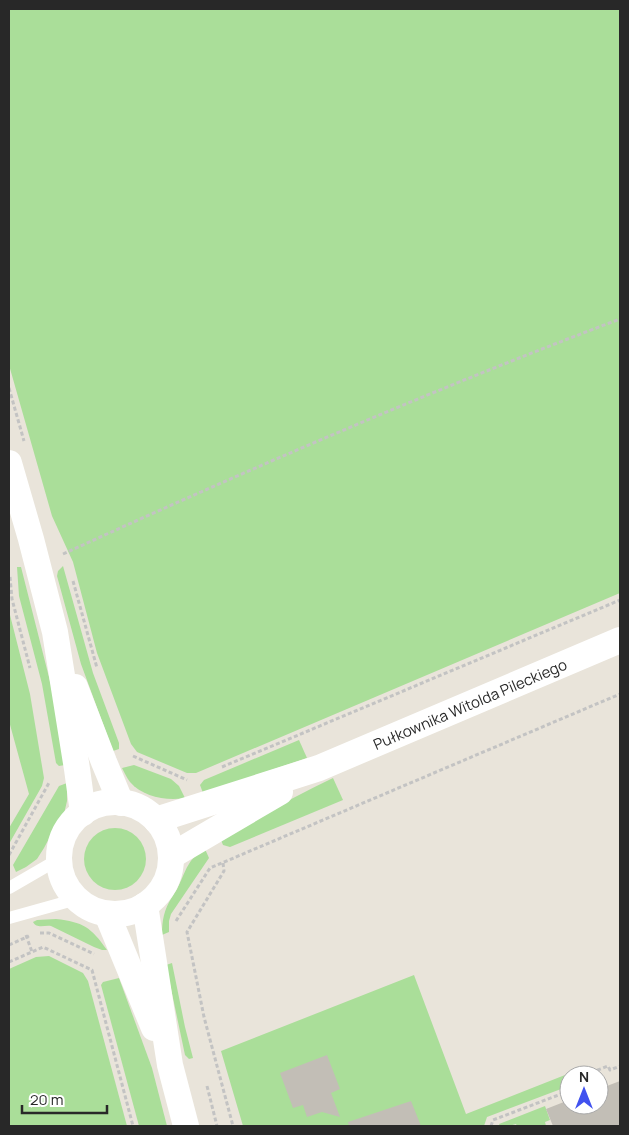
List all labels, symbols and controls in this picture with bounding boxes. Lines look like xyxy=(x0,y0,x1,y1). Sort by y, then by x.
street label: Pułkownika Witolda Pileckiego xyxy=(370,653,570,754)
north arrow xyxy=(559,1065,609,1115)
text: N xyxy=(579,1067,589,1086)
scale bar xyxy=(22,1082,108,1114)
text: 20 m xyxy=(30,1089,63,1110)

